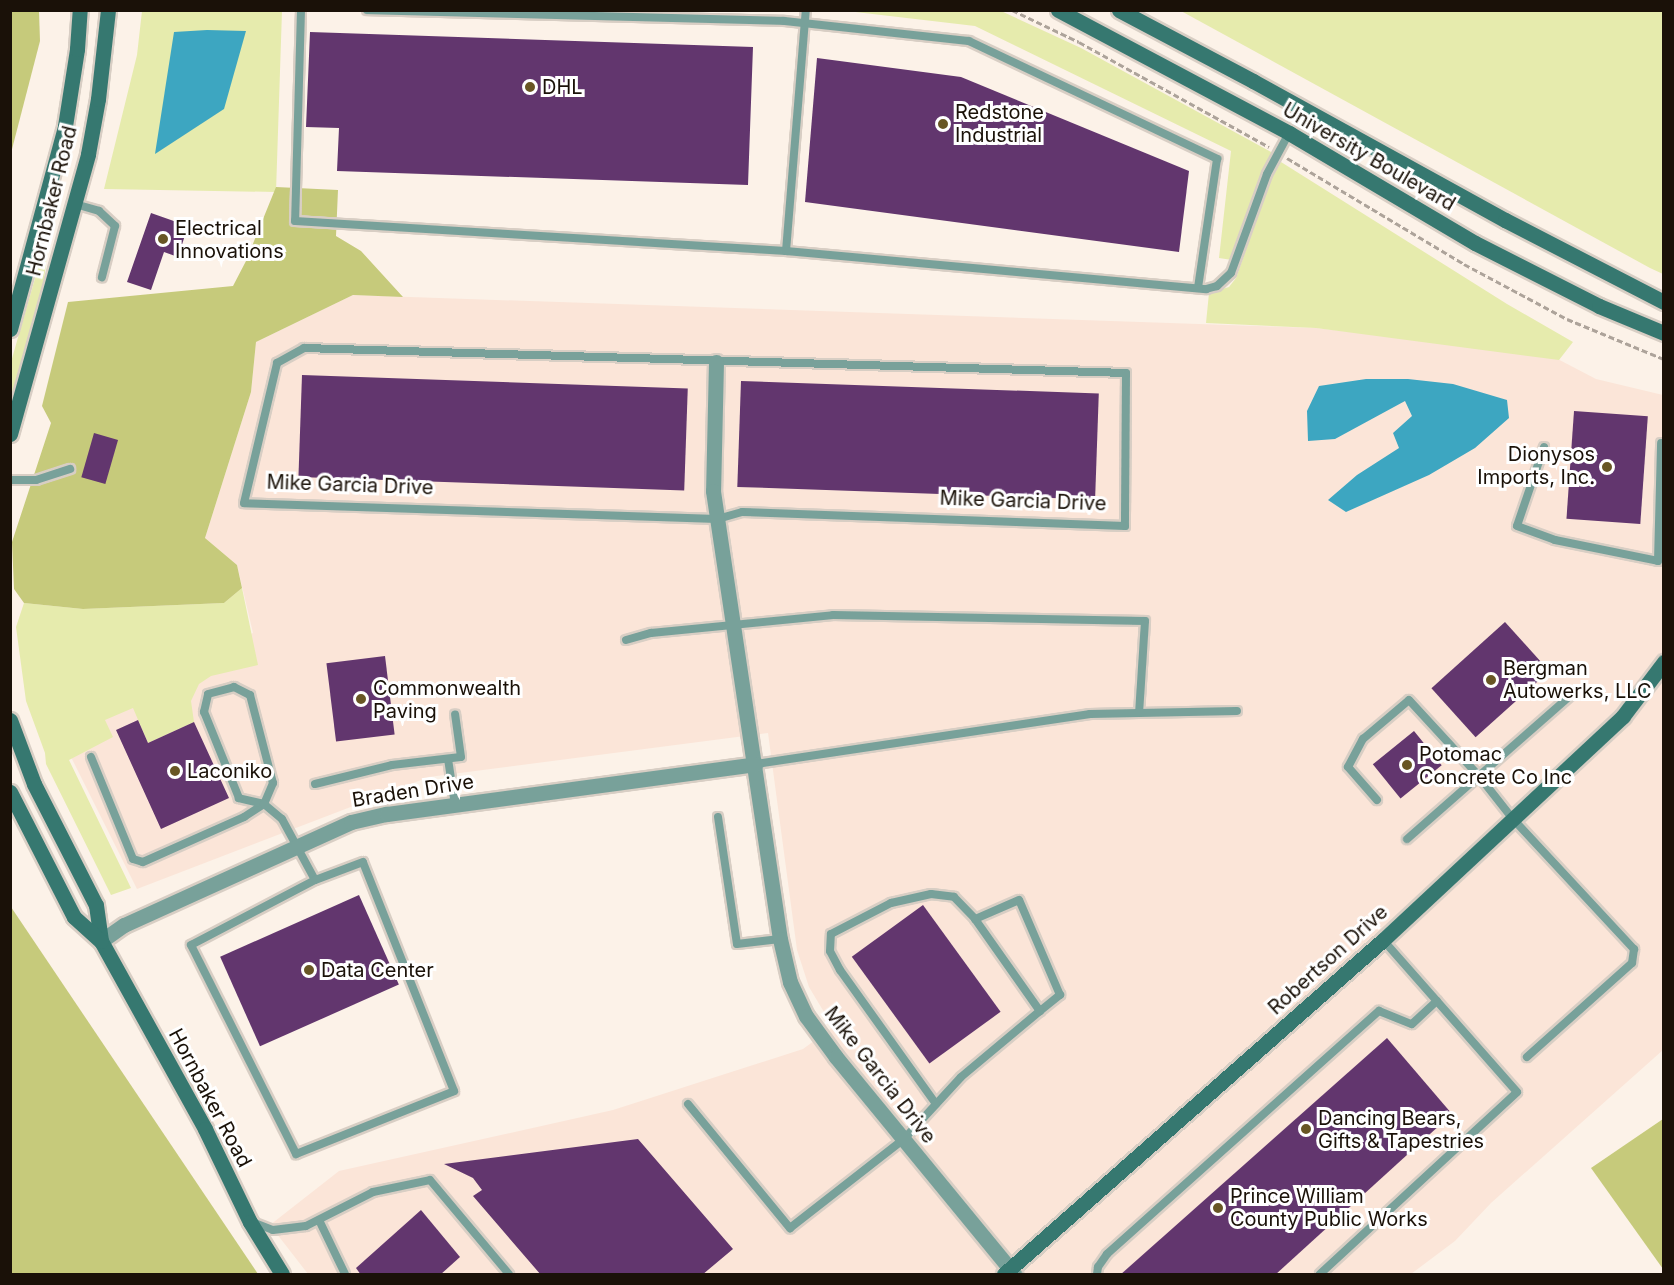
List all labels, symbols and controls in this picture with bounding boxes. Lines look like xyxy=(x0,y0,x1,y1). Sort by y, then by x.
place label: DHL xyxy=(542,75,583,99)
marker: DHL xyxy=(523,80,537,94)
street label: University Boulevard xyxy=(1278,98,1460,216)
place label: Redstone Industrial xyxy=(955,100,1044,147)
marker: Redstone Industrial xyxy=(936,117,950,131)
street label: Hornbaker Road xyxy=(22,123,82,279)
place label: Electrical Innovations xyxy=(175,216,284,263)
marker: Electrical Innovations xyxy=(156,232,170,246)
place label: Dionysos Imports, Inc. xyxy=(1477,443,1595,490)
marker: Dionysos Imports, Inc. xyxy=(1600,460,1614,474)
street label: Mike Garcia Drive xyxy=(266,470,434,500)
street label: Mike Garcia Drive xyxy=(939,486,1107,516)
place label: Bergman Autowerks, LLC xyxy=(1503,656,1652,703)
marker: Bergman Autowerks, LLC xyxy=(1484,673,1498,687)
place label: Commonwealth Paving xyxy=(373,676,521,723)
marker: Commonwealth Paving xyxy=(354,692,368,706)
place label: Potomac Concrete Co Inc xyxy=(1419,742,1572,789)
marker: Potomac Concrete Co Inc xyxy=(1400,758,1414,772)
place label: Laconiko xyxy=(187,759,272,783)
marker: Laconiko xyxy=(168,764,182,778)
street label: Braden Drive xyxy=(350,770,476,812)
street label: Robertson Drive xyxy=(1263,900,1393,1020)
place label: Data Center xyxy=(321,958,434,982)
marker: Data Center xyxy=(302,963,316,977)
street label: Mike Garcia Drive xyxy=(819,1002,941,1148)
street label: Hornbaker Road xyxy=(163,1024,257,1172)
place label: Dancing Bears, Gifts & Tapestries xyxy=(1318,1106,1484,1153)
marker: Dancing Bears, Gifts & Tapestries xyxy=(1299,1122,1313,1136)
place label: Prince William County Public Works xyxy=(1230,1184,1428,1231)
marker: Prince William County Public Works xyxy=(1211,1201,1225,1215)

